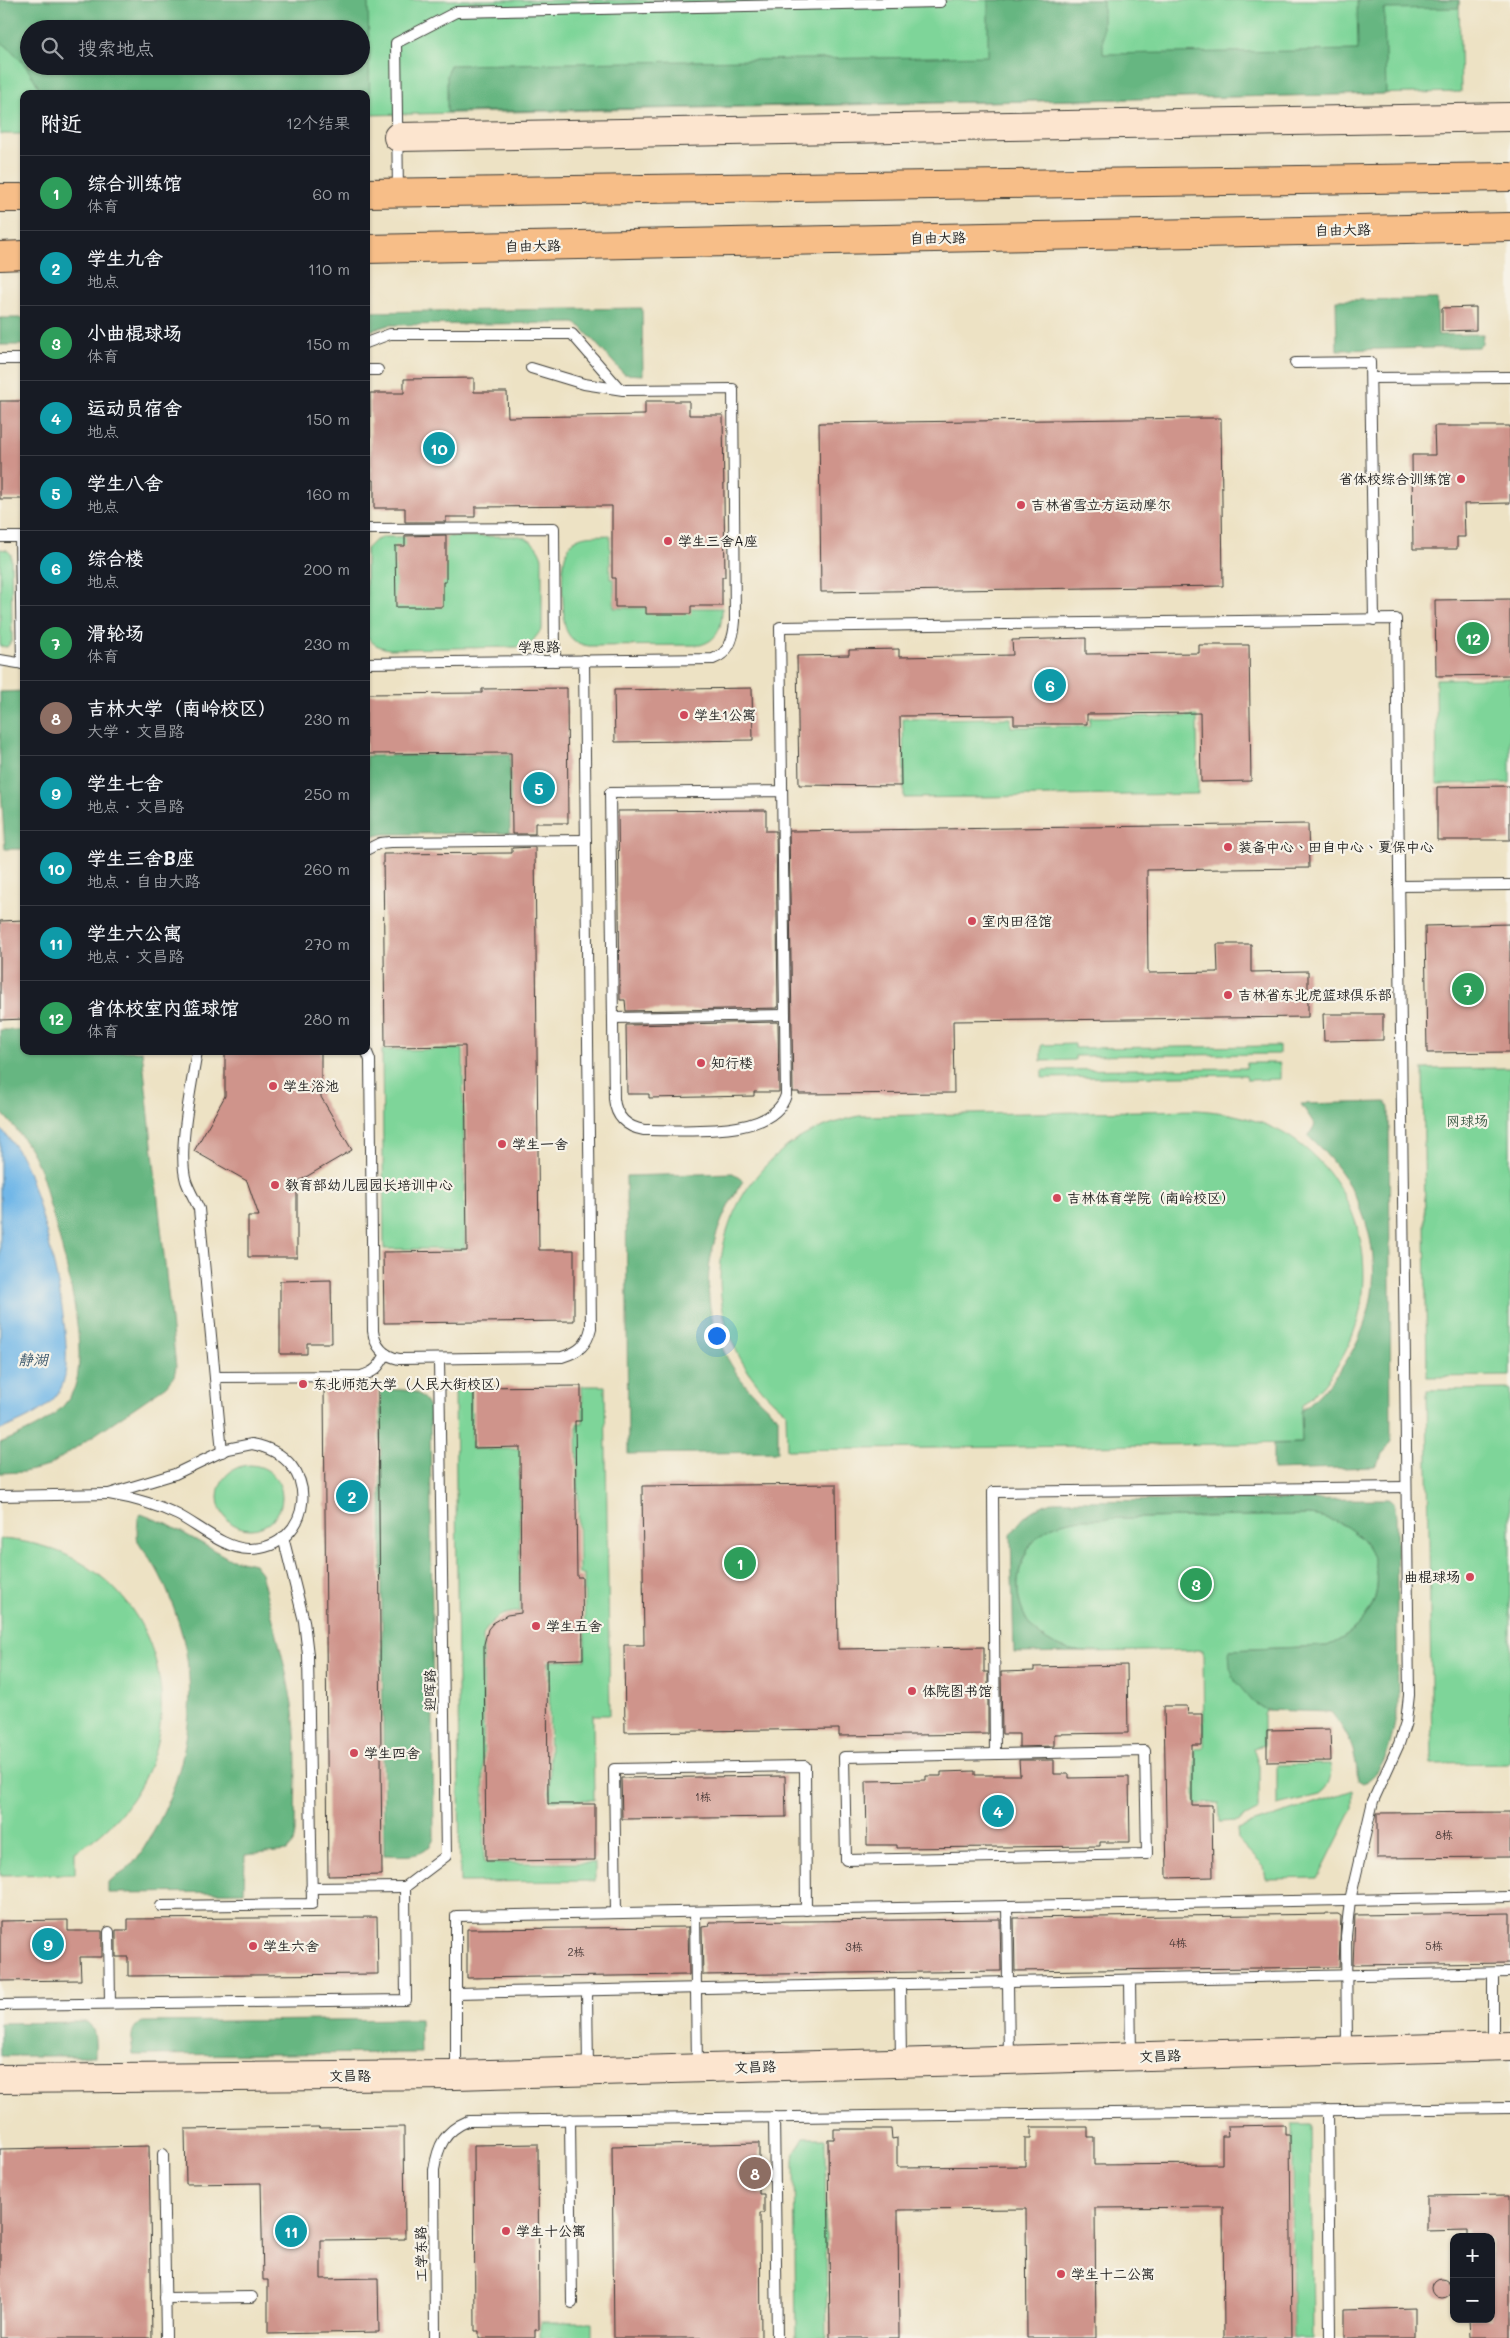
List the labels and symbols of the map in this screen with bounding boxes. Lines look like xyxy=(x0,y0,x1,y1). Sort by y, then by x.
street label: 自由大路 xyxy=(1315,220,1371,239)
street label: 自由大路 xyxy=(910,228,966,247)
street label: 自由大路 xyxy=(505,236,561,255)
pin: 10 xyxy=(423,429,455,467)
place label: 省体校综合训练馆 xyxy=(1339,469,1451,488)
marker: 省体校综合训练馆 xyxy=(1455,473,1467,485)
place label: 吉林省雪立方运动摩尔 xyxy=(1031,495,1171,514)
marker: 吉林省雪立方运动摩尔 xyxy=(1015,499,1027,511)
place label: 学生三舍A座 xyxy=(678,531,758,550)
marker: 学生三舍A座 xyxy=(662,535,674,547)
pin: 12 xyxy=(1457,619,1489,657)
street label: 学思路 xyxy=(518,637,560,656)
pin: 6 xyxy=(1034,666,1066,704)
place label: 学生1公寓 xyxy=(694,705,756,724)
marker: 学生1公寓 xyxy=(678,709,690,721)
pin: 5 xyxy=(523,769,555,807)
place label: 装备中心、田自中心、夏保中心 xyxy=(1238,837,1434,856)
marker: 装备中心、田自中心、夏保中心 xyxy=(1222,841,1234,853)
place label: 室内田径馆 xyxy=(982,911,1052,930)
marker: 室内田径馆 xyxy=(966,915,978,927)
pin: 7 xyxy=(1452,970,1484,1008)
place label: 吉林省东北虎篮球俱乐部 xyxy=(1238,985,1392,1004)
marker: 吉林省东北虎篮球俱乐部 xyxy=(1222,989,1234,1001)
place label: 知行楼 xyxy=(711,1053,753,1072)
marker: 知行楼 xyxy=(695,1057,707,1069)
place label: 学生浴池 xyxy=(283,1076,339,1095)
marker: 学生浴池 xyxy=(267,1080,279,1092)
park label: 网球场 xyxy=(1446,1111,1488,1130)
place label: 学生一舍 xyxy=(512,1134,568,1153)
marker: 学生一舍 xyxy=(496,1138,508,1150)
place label: 教育部幼儿园园长培训中心 xyxy=(285,1175,453,1194)
marker: 教育部幼儿园园长培训中心 xyxy=(269,1179,281,1191)
place label: 吉林体育学院（南岭校区） xyxy=(1067,1188,1235,1207)
marker: 吉林体育学院（南岭校区） xyxy=(1051,1192,1063,1204)
your location xyxy=(704,1323,730,1349)
water label: 静湖 xyxy=(18,1349,50,1369)
place label: 东北师范大学（人民大街校区） xyxy=(313,1374,509,1393)
marker: 东北师范大学（人民大街校区） xyxy=(297,1378,309,1390)
pin: 2 xyxy=(336,1477,368,1515)
pin: 1 xyxy=(724,1544,756,1582)
pin: 3 xyxy=(1180,1565,1212,1603)
place label: 曲棍球场 xyxy=(1404,1567,1460,1586)
marker: 曲棍球场 xyxy=(1464,1571,1476,1583)
place label: 学生五舍 xyxy=(546,1616,602,1635)
marker: 学生五舍 xyxy=(530,1620,542,1632)
street label: 迎晖路 xyxy=(420,1669,439,1711)
place label: 体院图书馆 xyxy=(922,1681,992,1700)
marker: 体院图书馆 xyxy=(906,1685,918,1697)
place label: 学生四舍 xyxy=(364,1743,420,1762)
marker: 学生四舍 xyxy=(348,1747,360,1759)
house number: 1栋 xyxy=(695,1789,711,1804)
pin: 4 xyxy=(982,1792,1014,1830)
house number: 8栋 xyxy=(1435,1827,1453,1842)
pin: 9 xyxy=(32,1925,64,1963)
house number: 4栋 xyxy=(1169,1935,1187,1950)
place label: 学生六舍 xyxy=(263,1936,319,1955)
house number: 5栋 xyxy=(1425,1938,1443,1953)
house number: 3栋 xyxy=(845,1939,863,1954)
marker: 学生六舍 xyxy=(247,1940,259,1952)
house number: 2栋 xyxy=(567,1944,585,1959)
street label: 文昌路 xyxy=(1139,2045,1181,2066)
street label: 文昌路 xyxy=(734,2056,776,2077)
street label: 文昌路 xyxy=(329,2066,371,2085)
pin: 8 xyxy=(739,2154,771,2192)
pin: 11 xyxy=(275,2212,307,2250)
place label: 学生十公寓 xyxy=(516,2221,586,2240)
marker: 学生十公寓 xyxy=(500,2225,512,2237)
street label: 工学东路 xyxy=(411,2226,430,2282)
place label: 学生十二公寓 xyxy=(1071,2264,1155,2283)
marker: 学生十二公寓 xyxy=(1055,2268,1067,2280)

